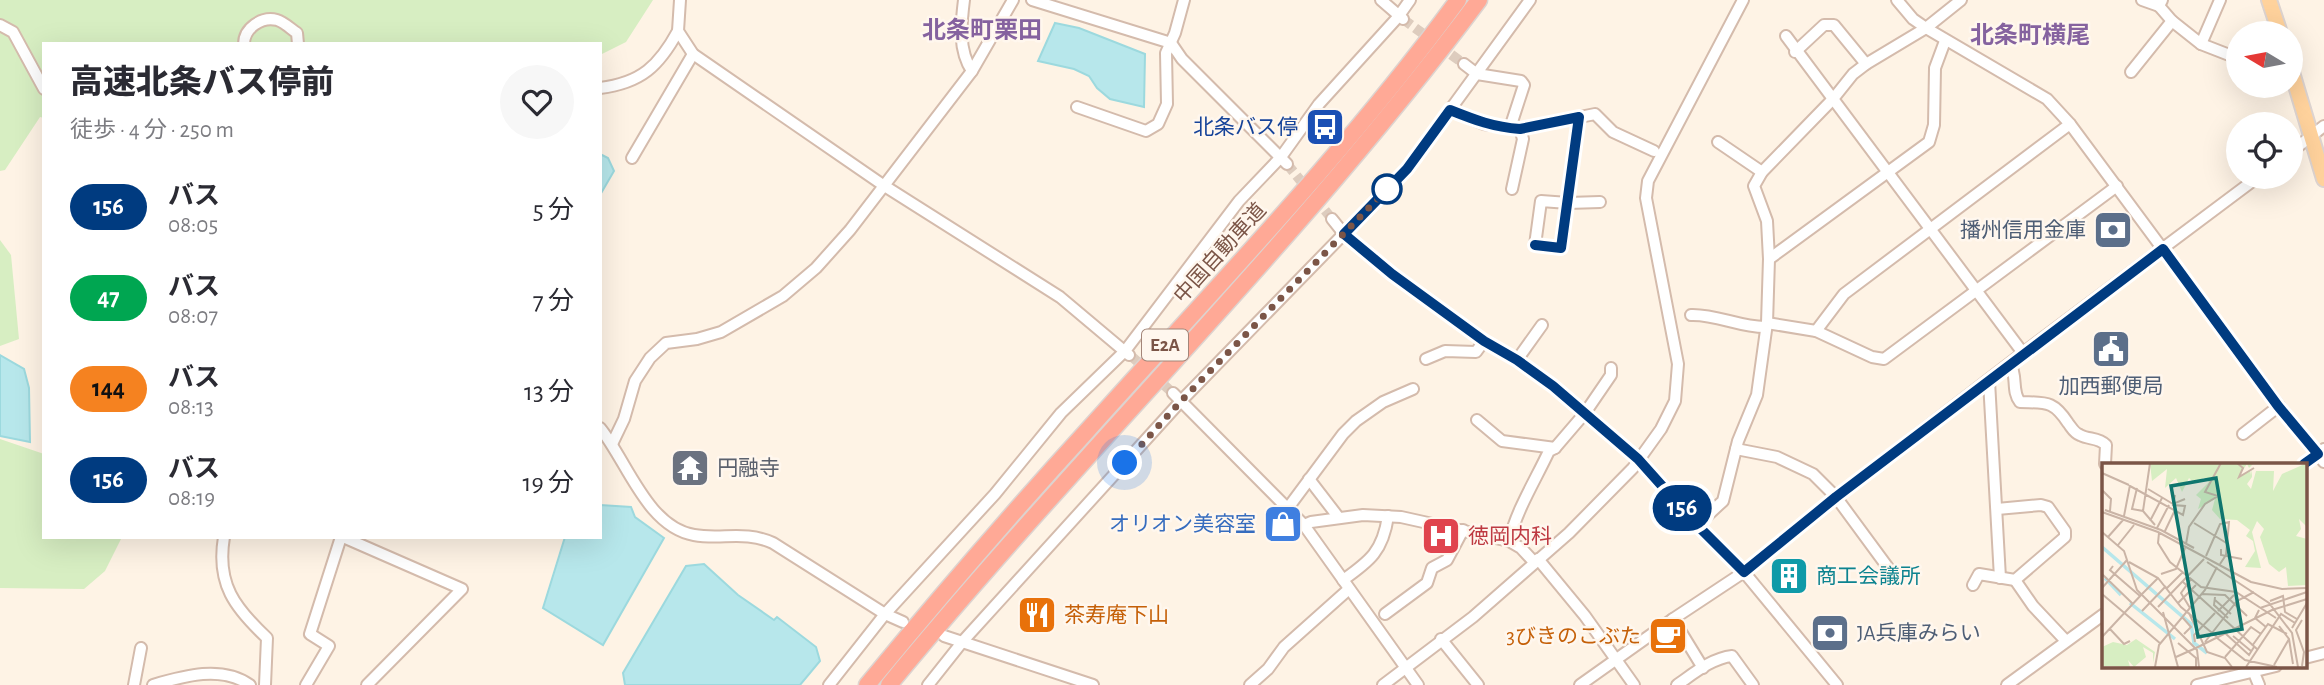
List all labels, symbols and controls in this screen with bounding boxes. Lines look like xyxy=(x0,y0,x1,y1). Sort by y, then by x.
district label: 北条町栗田 xyxy=(922,17,1042,43)
north arrow xyxy=(2226,21,2303,98)
map controls xyxy=(2226,21,2303,189)
district label: 北条町横尾 xyxy=(1970,22,2090,48)
button: heart xyxy=(500,65,574,139)
text: 高速北条バス停前 xyxy=(70,67,334,100)
bus stop icon: 北条バス停 xyxy=(1304,106,1346,148)
button: locate xyxy=(2226,112,2303,189)
place label: 北条バス停 xyxy=(1193,116,1298,138)
text: 徒歩 · 4 分 · 250 m xyxy=(70,119,234,142)
unlabelled marker xyxy=(1372,174,1402,204)
text: バス xyxy=(168,183,220,209)
text: 156 xyxy=(93,195,124,219)
text: 5 分 xyxy=(533,197,574,223)
street label: 中国自動車道 xyxy=(1169,198,1270,307)
bank icon: 播州信用金庫 xyxy=(2092,209,2134,251)
text: 08:05 xyxy=(168,214,218,237)
place label: 播州信用金庫 xyxy=(1960,219,2086,241)
text: バス xyxy=(168,274,220,300)
text: 47 xyxy=(97,286,120,310)
text: 7 分 xyxy=(533,288,574,314)
text: 08:07 xyxy=(168,305,218,328)
public building icon: 加西郵便局 xyxy=(2090,328,2132,370)
road number: E2A xyxy=(1142,330,1188,360)
text: バス xyxy=(168,365,220,391)
place label: 加西郵便局 xyxy=(2059,375,2164,397)
text: 144 xyxy=(92,377,125,401)
text: 13 分 xyxy=(524,379,574,405)
text: 08:13 xyxy=(168,396,214,419)
your location xyxy=(1107,445,1142,480)
temple icon: 円融寺 xyxy=(669,447,711,489)
text: バス xyxy=(168,456,220,482)
place label: 円融寺 xyxy=(717,457,780,479)
inset map xyxy=(2102,463,2306,668)
text: 156 xyxy=(93,468,124,492)
text: 19 分 xyxy=(523,470,574,496)
line badge: 156 xyxy=(1642,485,1722,531)
text: 08:19 xyxy=(168,487,215,510)
text: 156 xyxy=(1667,496,1697,520)
shop icon: オリオン美容室 xyxy=(1262,503,1304,545)
place label: オリオン美容室 xyxy=(1109,513,1256,535)
hospital icon: 徳岡内科 xyxy=(1420,515,1462,557)
place label: 徳岡内科 xyxy=(1468,525,1552,547)
building icon: 商工会議所 xyxy=(1768,555,1810,597)
place label: 商工会議所 xyxy=(1816,565,1921,587)
restaurant icon: 茶寿庵下山 xyxy=(1016,594,1058,636)
place label: 茶寿庵下山 xyxy=(1064,604,1169,626)
bank icon: JA兵庫みらい xyxy=(1809,612,1851,654)
cafe icon: 3びきのこぶた xyxy=(1647,615,1689,657)
place label: JA兵庫みらい xyxy=(1857,622,1981,644)
place label: 3びきのこぶた xyxy=(1506,626,1641,647)

